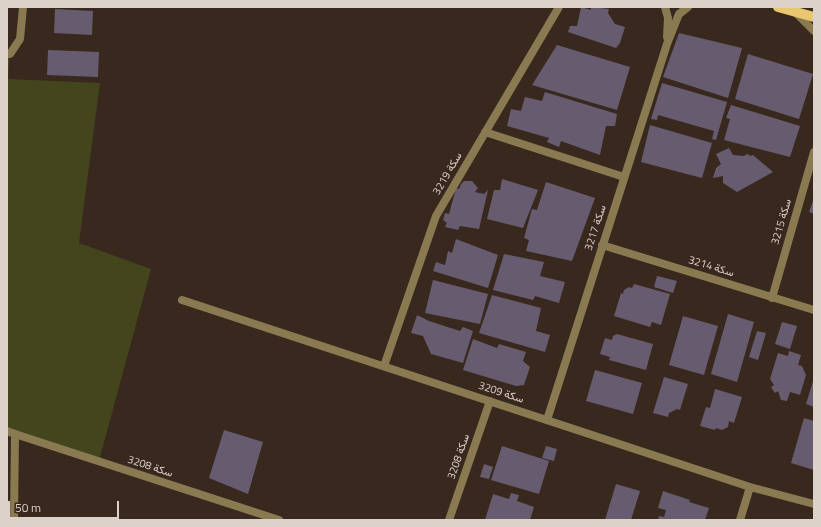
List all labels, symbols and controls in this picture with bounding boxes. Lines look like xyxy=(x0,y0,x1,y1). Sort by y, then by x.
street label: سكة 3219 xyxy=(431,150,465,198)
street label: سكة 3215 xyxy=(769,198,795,246)
street label: سكة 3217 xyxy=(582,204,610,252)
street label: سكة 3214 xyxy=(687,254,735,280)
street label: سكة 3209 xyxy=(477,379,525,407)
street label: سكة 3208 xyxy=(445,433,473,481)
street label: سكة 3208 xyxy=(126,453,174,481)
scale bar xyxy=(10,493,121,519)
text: 50 m xyxy=(15,498,41,517)

